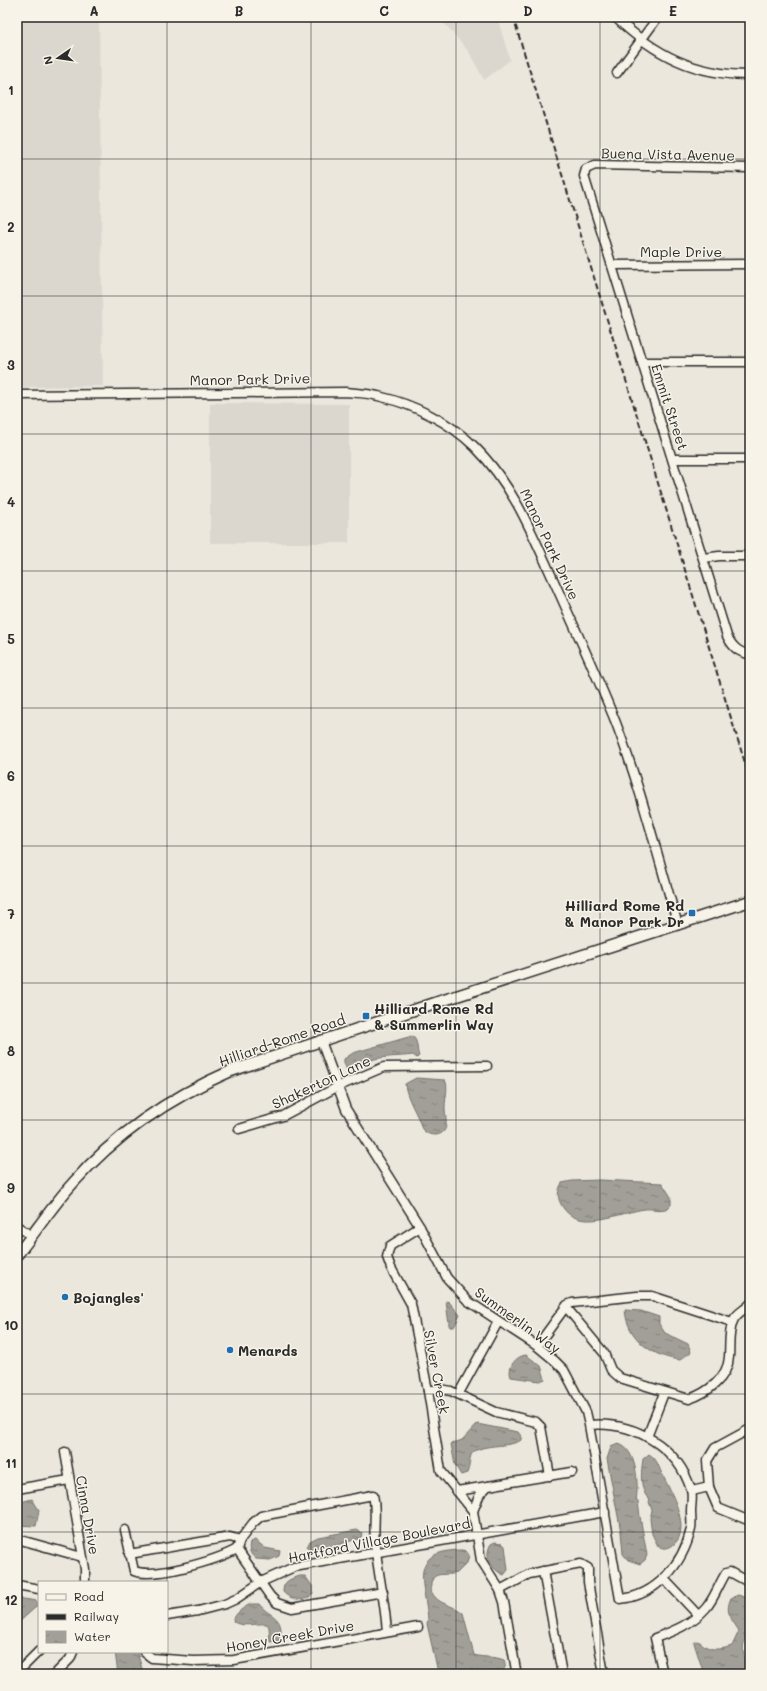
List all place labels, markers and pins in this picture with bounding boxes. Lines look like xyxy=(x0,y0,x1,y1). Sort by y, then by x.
place label: Hilliard Rome Rd & Manor Park Dr xyxy=(564,896,684,931)
marker: Hilliard Rome Rd & Manor Park Dr xyxy=(687,908,697,918)
place label: Hilliard Rome Rd & Summerlin Way xyxy=(374,999,494,1034)
marker: Hilliard Rome Rd & Summerlin Way xyxy=(361,1011,371,1021)
place label: Bojangles' xyxy=(73,1288,144,1307)
marker: Bojangles' xyxy=(60,1292,70,1302)
place label: Menards xyxy=(238,1341,298,1360)
marker: Menards xyxy=(225,1345,235,1355)

